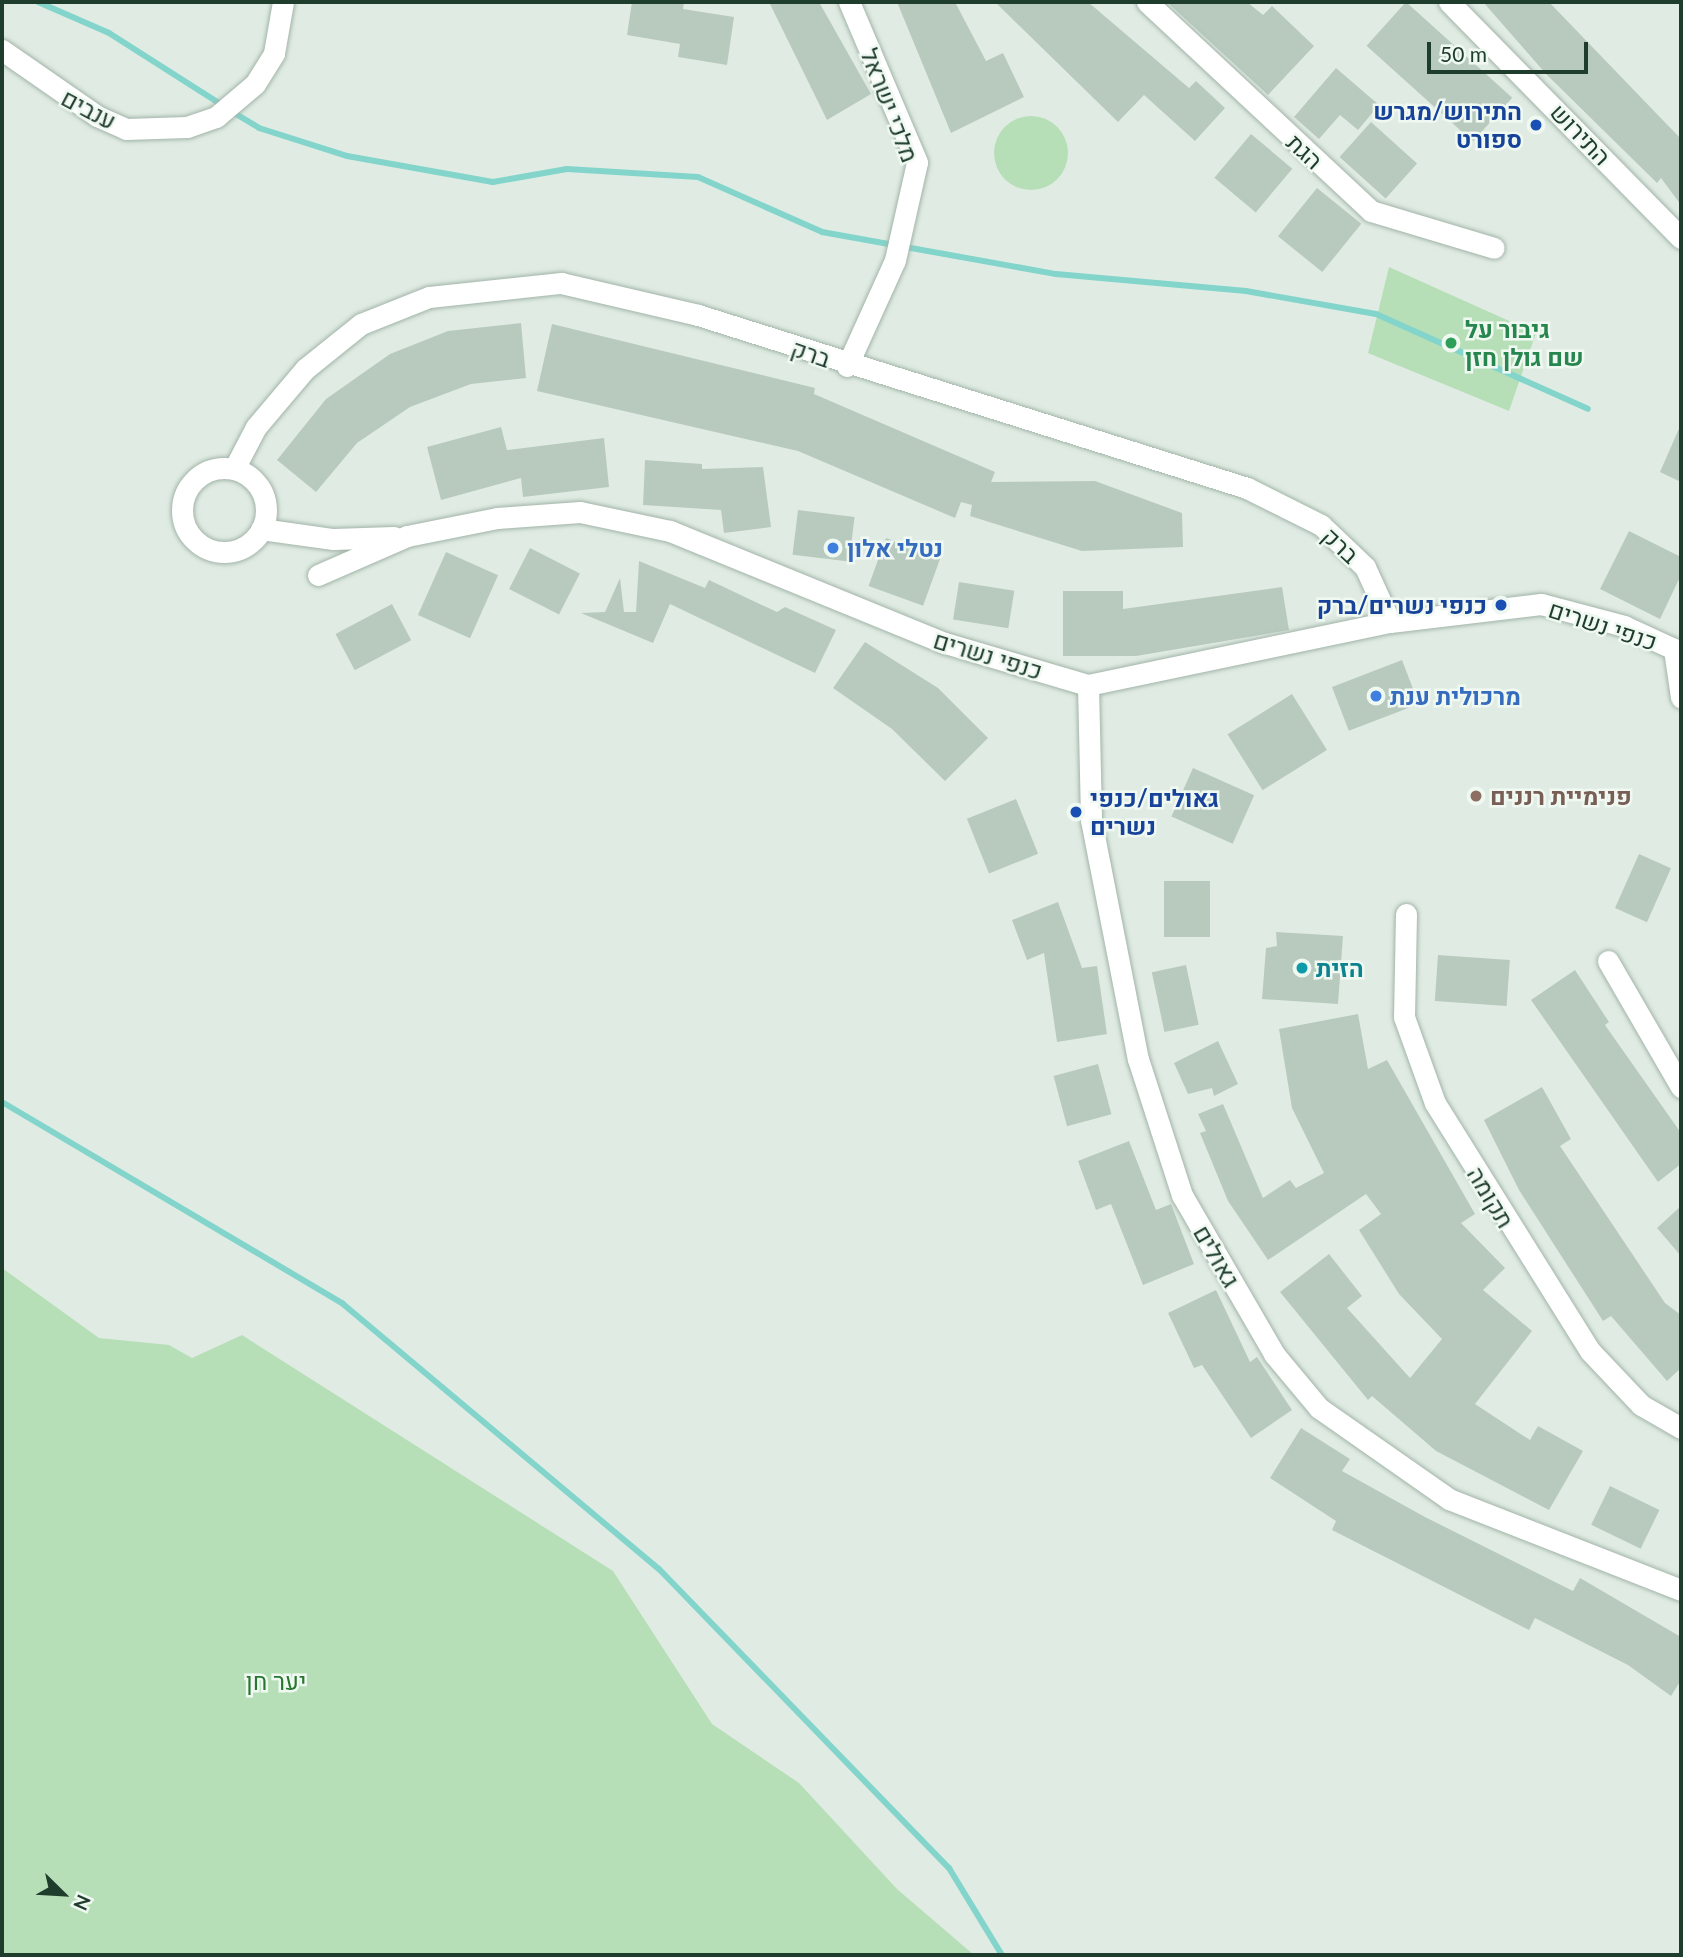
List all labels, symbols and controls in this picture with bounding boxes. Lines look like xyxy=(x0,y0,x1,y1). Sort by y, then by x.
scale bar xyxy=(1431,28,1592,72)
text: 50 m xyxy=(1440,41,1487,66)
street label: מלכי ישראל xyxy=(855,44,925,166)
street label: ענבים xyxy=(57,83,121,135)
place label: התירוש/מגרש ספורט xyxy=(1373,97,1522,153)
street label: התירוש xyxy=(1545,97,1617,171)
marker: התירוש/מגרש ספורט xyxy=(1528,117,1544,133)
street label: הגת xyxy=(1281,127,1329,175)
place label: גיבור על שם גולן חזן xyxy=(1465,315,1584,371)
street label: ברק xyxy=(788,333,834,373)
marker: גיבור על שם גולן חזן xyxy=(1443,335,1459,351)
street label: ברק xyxy=(1317,521,1365,569)
place label: נטלי אלון xyxy=(847,534,943,562)
marker: נטלי אלון xyxy=(825,540,841,556)
place label: כנפי נשרים/ברק xyxy=(1317,591,1487,619)
street label: כנפי נשרים xyxy=(1545,594,1661,656)
marker: כנפי נשרים/ברק xyxy=(1493,597,1509,613)
street label: כנפי נשרים xyxy=(930,625,1046,685)
place label: מרכולית ענת xyxy=(1390,682,1521,710)
marker: מרכולית ענת xyxy=(1368,688,1384,704)
place label: פנימיית רננים xyxy=(1490,782,1632,810)
place label: גאולים/כנפי נשרים xyxy=(1090,784,1219,840)
marker: פנימיית רננים xyxy=(1468,788,1484,804)
marker: גאולים/כנפי נשרים xyxy=(1068,804,1084,820)
place label: הזית xyxy=(1316,954,1364,982)
marker: הזית xyxy=(1294,960,1310,976)
street label: תקומה xyxy=(1462,1161,1520,1233)
street label: גאולים xyxy=(1188,1220,1246,1292)
park label: יער חן xyxy=(246,1667,306,1695)
north arrow xyxy=(28,1859,98,1929)
text: N xyxy=(69,1891,96,1914)

